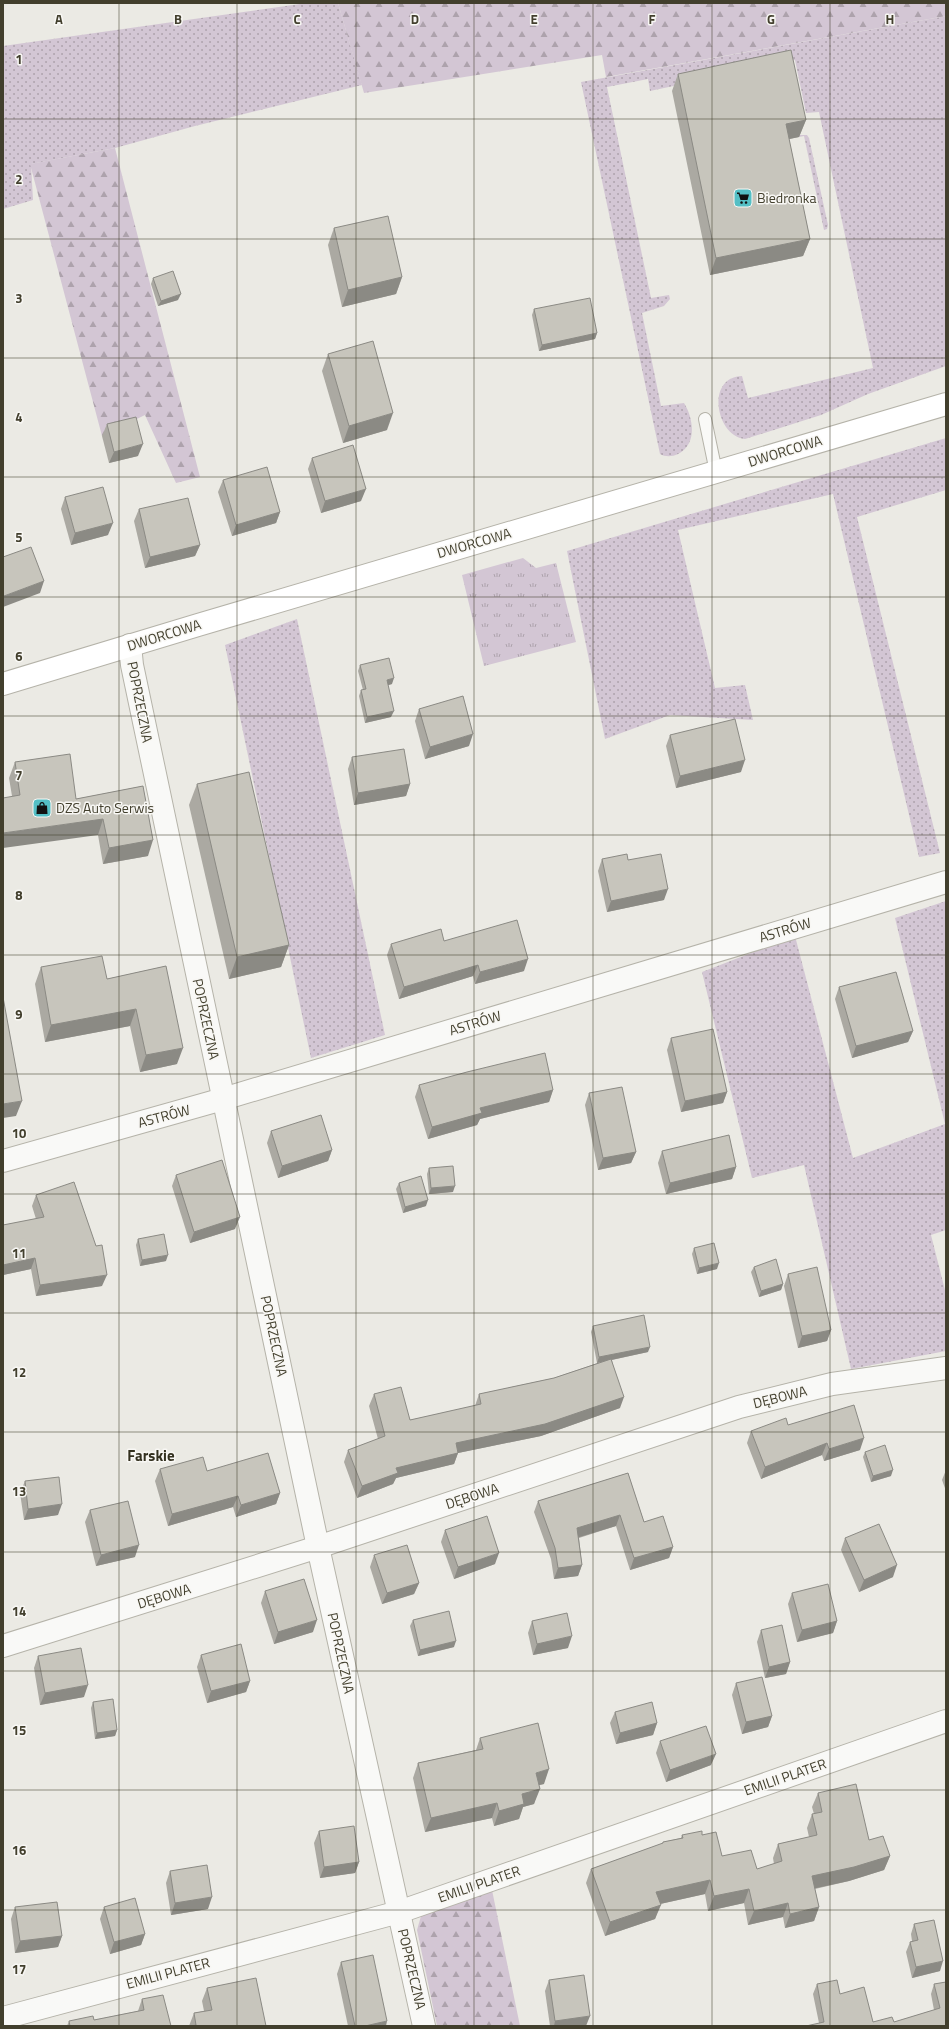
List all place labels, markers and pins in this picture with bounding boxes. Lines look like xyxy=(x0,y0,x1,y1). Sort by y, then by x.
supermarket icon: Biedronka xyxy=(732,187,754,209)
place label: Biedronka xyxy=(757,187,816,208)
shop icon: DZS Auto Serwis xyxy=(31,797,53,819)
place label: DZS Auto Serwis xyxy=(56,797,154,818)

